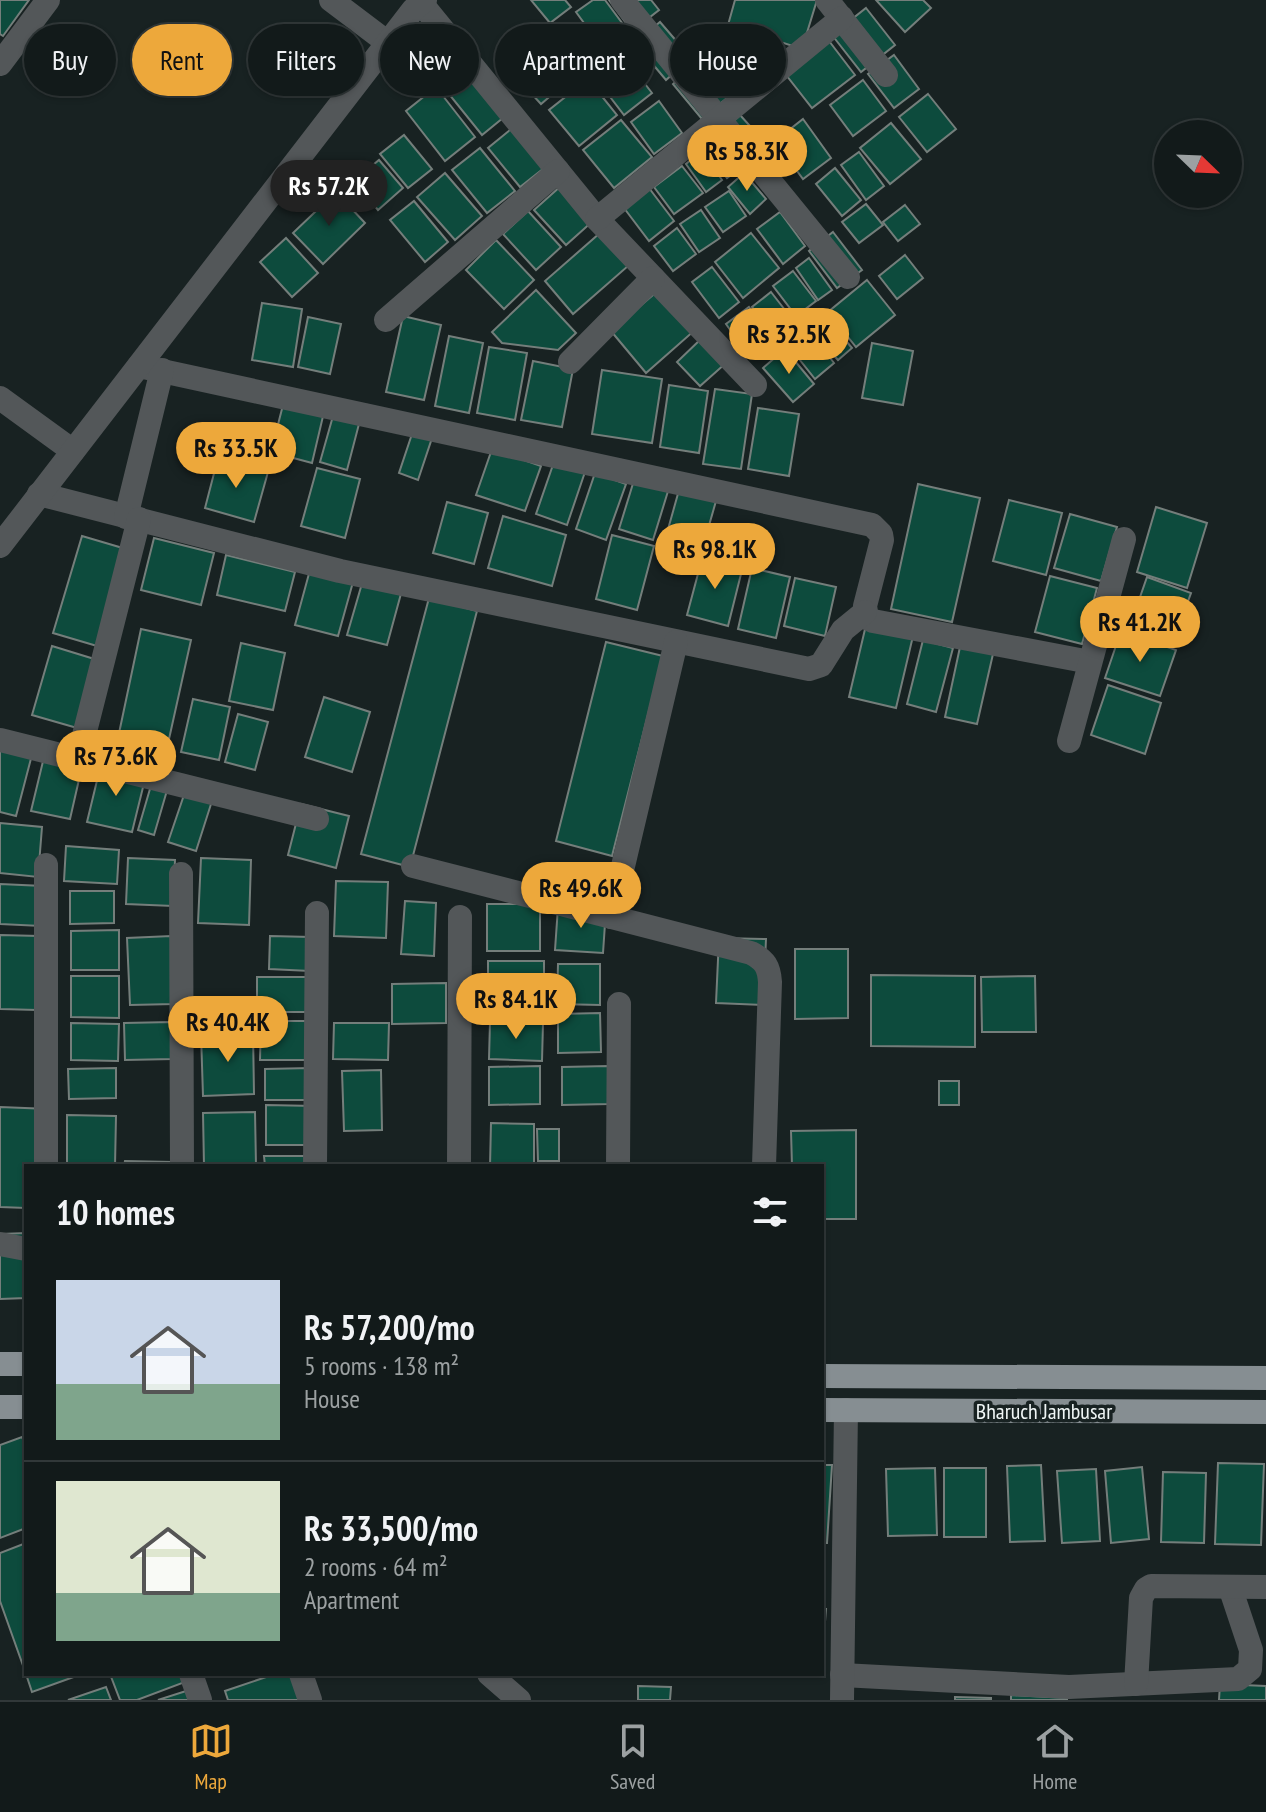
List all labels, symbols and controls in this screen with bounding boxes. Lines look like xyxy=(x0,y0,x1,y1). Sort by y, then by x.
chip: Buy xyxy=(24,24,116,96)
chip: Rent xyxy=(132,24,232,96)
chip: Filters xyxy=(248,24,364,96)
chip: New xyxy=(380,24,479,96)
chip: Apartment xyxy=(495,24,654,96)
chip: House xyxy=(670,24,786,96)
north arrow xyxy=(1154,120,1242,208)
map controls xyxy=(1154,120,1242,208)
pin: Rs 58.3K xyxy=(664,125,830,193)
text: Rs 58.3K xyxy=(705,134,789,167)
pin: Rs 57.2K xyxy=(246,160,412,228)
text: Rs 57.2K xyxy=(288,169,370,202)
pin: Rs 32.5K xyxy=(706,308,872,376)
text: Rs 32.5K xyxy=(747,317,831,350)
pin: Rs 33.5K xyxy=(153,422,319,490)
text: Rs 33.5K xyxy=(194,431,278,464)
pin: Rs 98.1K xyxy=(632,523,798,591)
text: Rs 98.1K xyxy=(673,532,757,565)
pin: Rs 41.2K xyxy=(1057,596,1223,664)
text: Rs 41.2K xyxy=(1098,605,1182,638)
pin: Rs 73.6K xyxy=(33,730,199,798)
text: Rs 73.6K xyxy=(74,739,158,772)
pin: Rs 49.6K xyxy=(498,862,664,930)
text: Rs 49.6K xyxy=(539,871,623,904)
pin: Rs 84.1K xyxy=(433,973,599,1041)
text: Rs 84.1K xyxy=(474,982,558,1015)
pin: Rs 40.4K xyxy=(145,996,311,1064)
text: Rs 40.4K xyxy=(186,1005,270,1038)
text: 10 homes xyxy=(56,1190,175,1234)
icon: filters xyxy=(748,1190,792,1234)
text: Rs 57,200/mo xyxy=(304,1305,475,1349)
icon: home xyxy=(120,1312,216,1408)
text: 5 rooms · 138 m² xyxy=(304,1349,459,1382)
text: House xyxy=(304,1382,360,1415)
street label: Bharuch Jambusar xyxy=(976,1397,1112,1425)
text: Rs 33,500/mo xyxy=(304,1506,478,1550)
icon: home xyxy=(120,1513,216,1609)
text: 2 rooms · 64 m² xyxy=(304,1550,448,1583)
text: Apartment xyxy=(304,1583,399,1616)
tab: Map xyxy=(189,1719,233,1795)
tab: Saved xyxy=(610,1719,655,1795)
tab: Home xyxy=(1033,1719,1077,1795)

